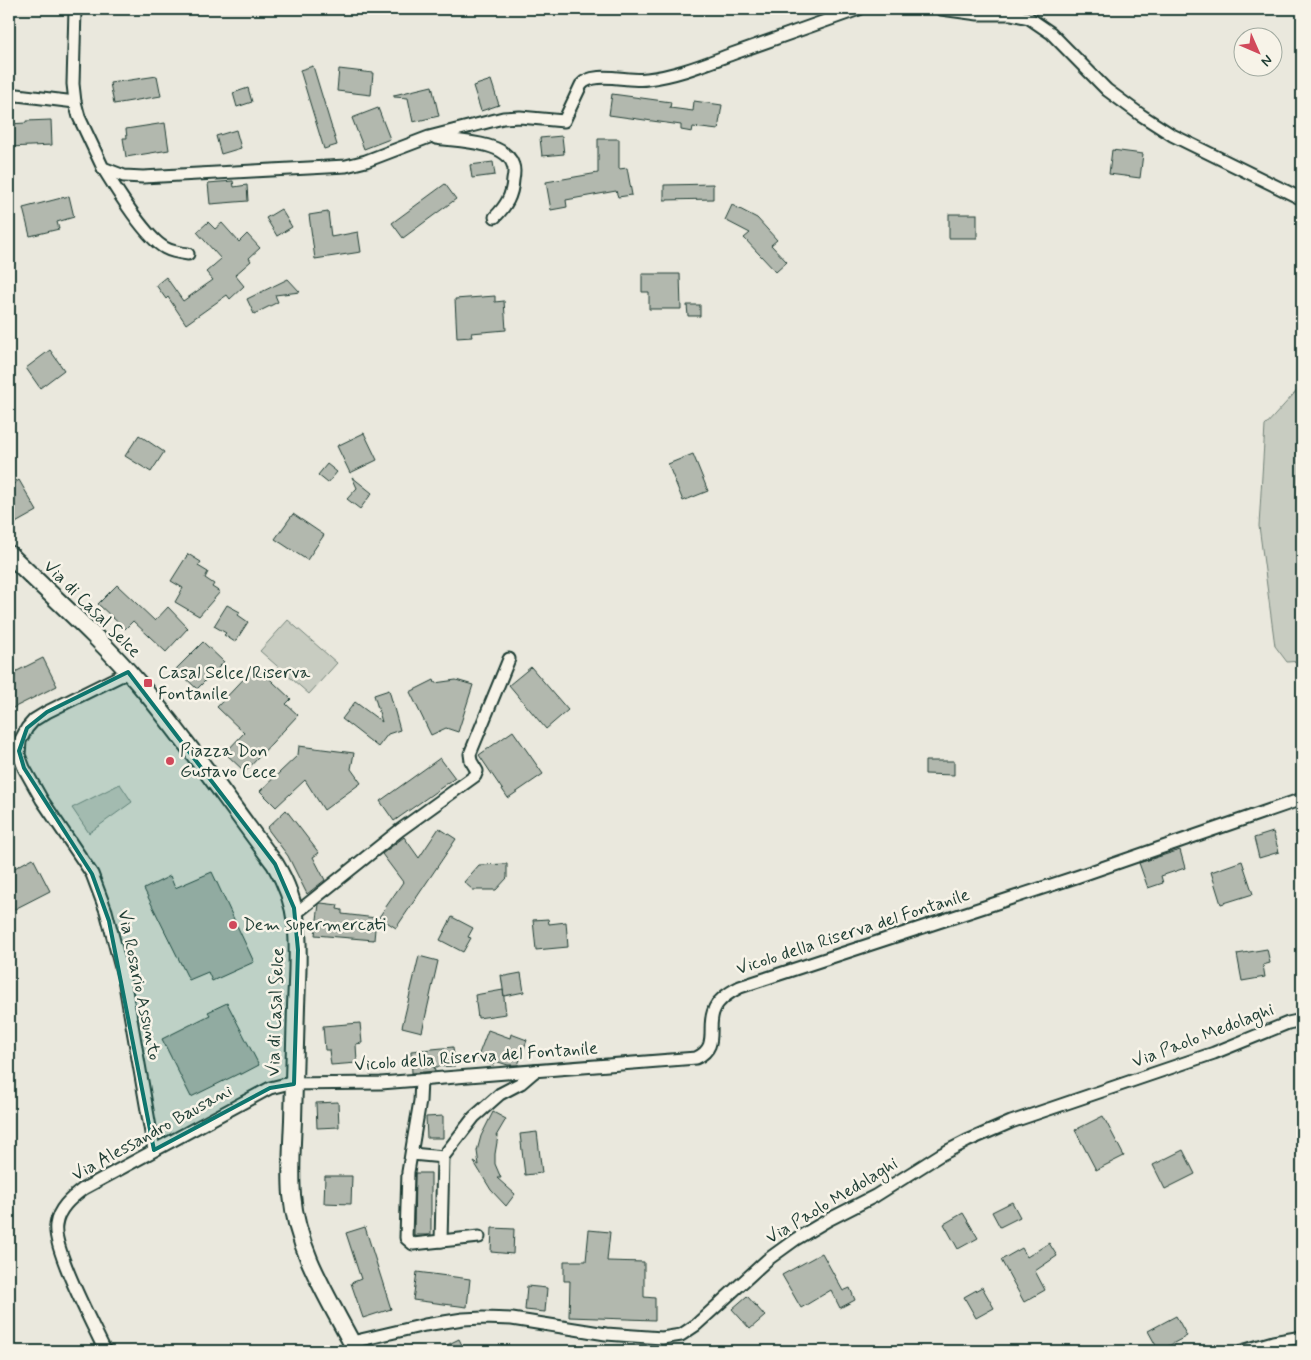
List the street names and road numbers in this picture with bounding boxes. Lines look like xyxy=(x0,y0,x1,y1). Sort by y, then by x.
street label: Via di Casal Selce xyxy=(38,555,146,663)
street label: Vicolo della Riserva del Fontanile xyxy=(733,883,973,981)
street label: Via Rosario Assunto xyxy=(111,908,167,1062)
street label: Via di Casal Selce xyxy=(262,947,290,1077)
street label: Via Paolo Medolaghi xyxy=(1129,998,1278,1075)
street label: Vicolo della Riserva del Fontanile xyxy=(353,1037,599,1077)
street label: Via Alessandro Bausani xyxy=(68,1079,236,1187)
street label: Via Paolo Medolaghi xyxy=(762,1152,903,1251)

